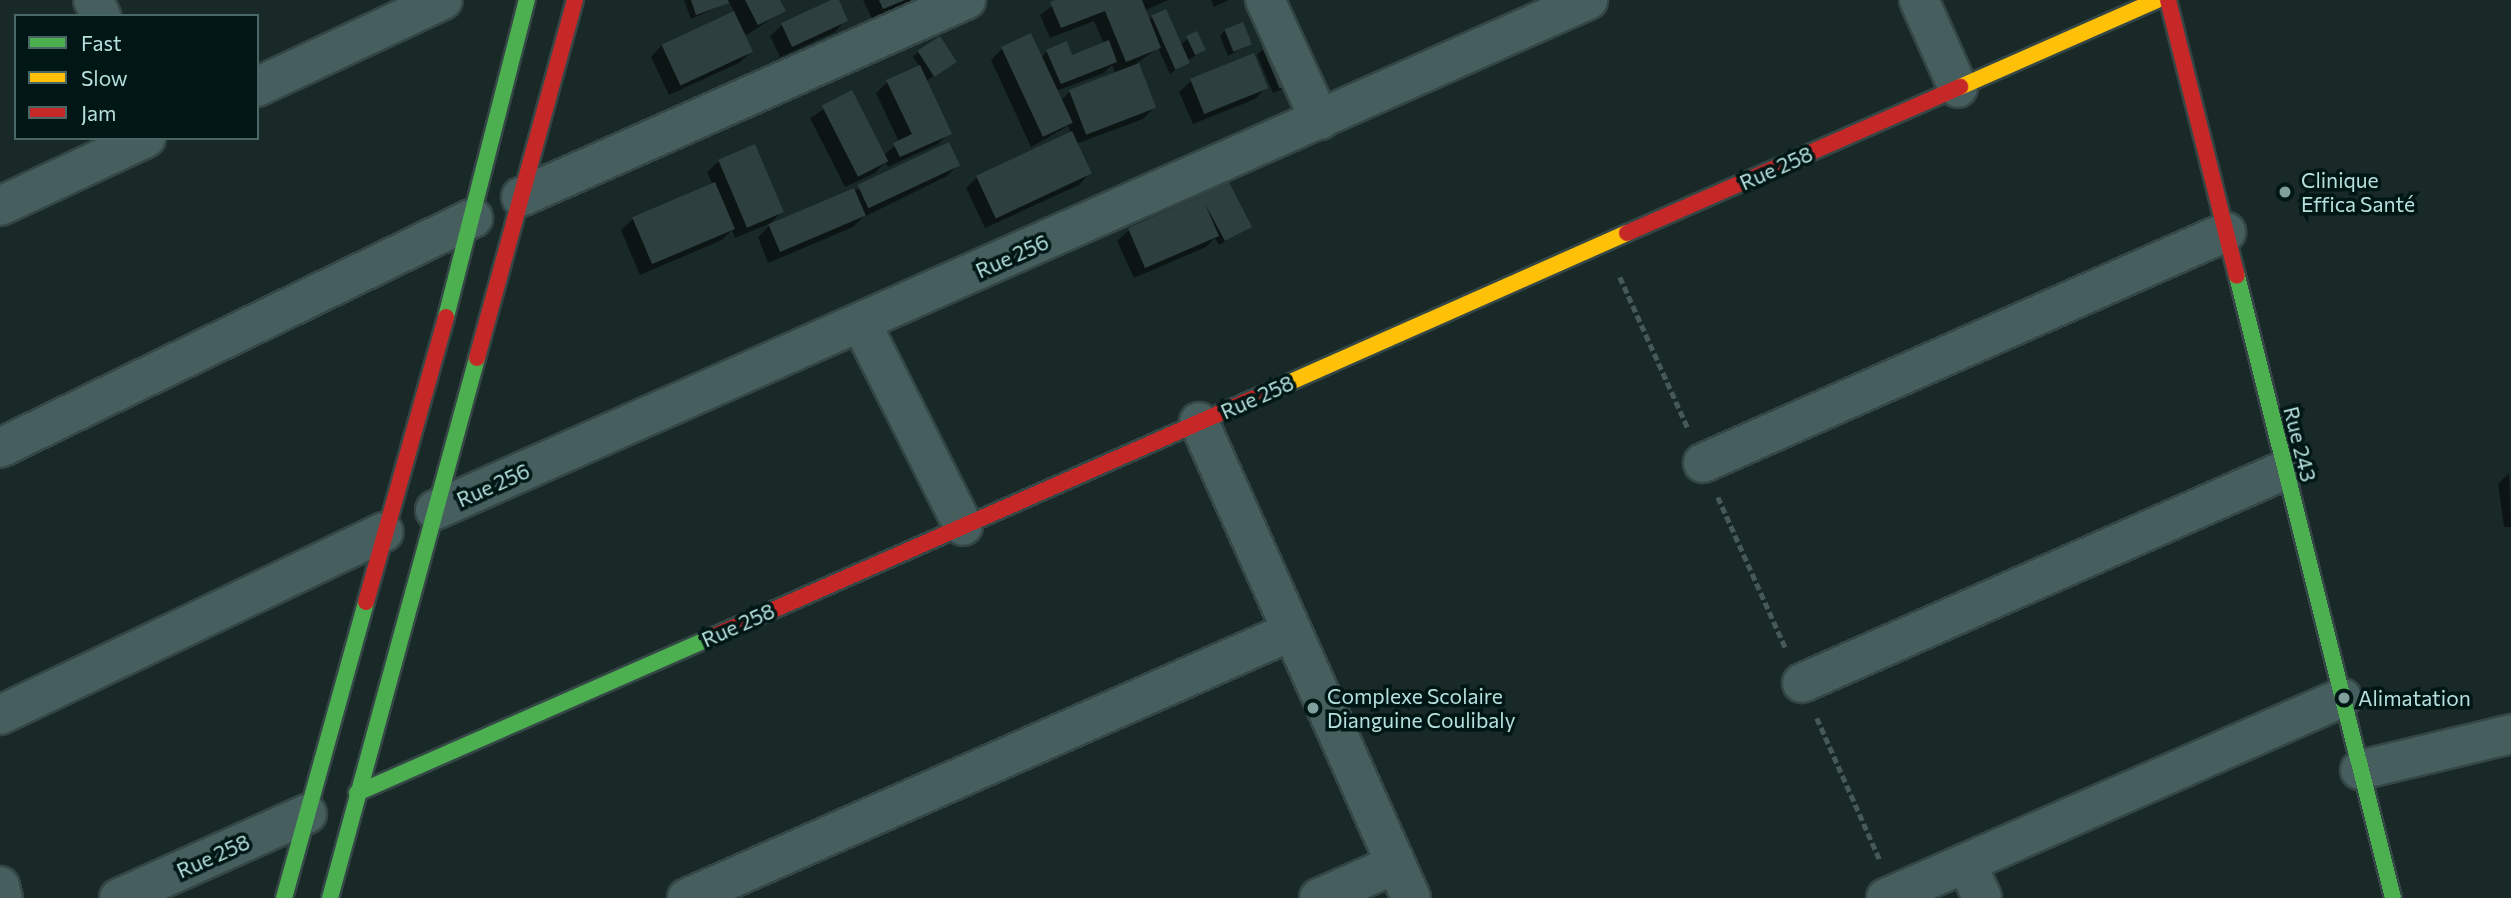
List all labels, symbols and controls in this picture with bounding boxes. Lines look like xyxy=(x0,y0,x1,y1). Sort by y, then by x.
legend xyxy=(14,14,259,140)
text: Fast xyxy=(81,30,122,55)
text: Slow xyxy=(81,65,128,90)
text: Jam xyxy=(81,100,116,125)
street label: Rue 258 xyxy=(1736,141,1816,195)
place label: Clinique Effica Santé xyxy=(2301,167,2415,217)
marker: Clinique Effica Santé xyxy=(2275,182,2295,202)
street label: Rue 256 xyxy=(972,229,1052,283)
street label: Rue 258 xyxy=(1217,370,1297,424)
street label: Rue 243 xyxy=(2279,404,2321,484)
street label: Rue 256 xyxy=(453,458,533,512)
street label: Rue 258 xyxy=(698,598,778,652)
place label: Complexe Scolaire Dianguine Coulibaly xyxy=(1327,683,1516,733)
place label: Alimatation xyxy=(2358,685,2471,711)
marker: Alimatation xyxy=(2336,690,2352,706)
marker: Complexe Scolaire Dianguine Coulibaly xyxy=(1305,700,1321,716)
street label: Rue 258 xyxy=(173,829,253,883)

